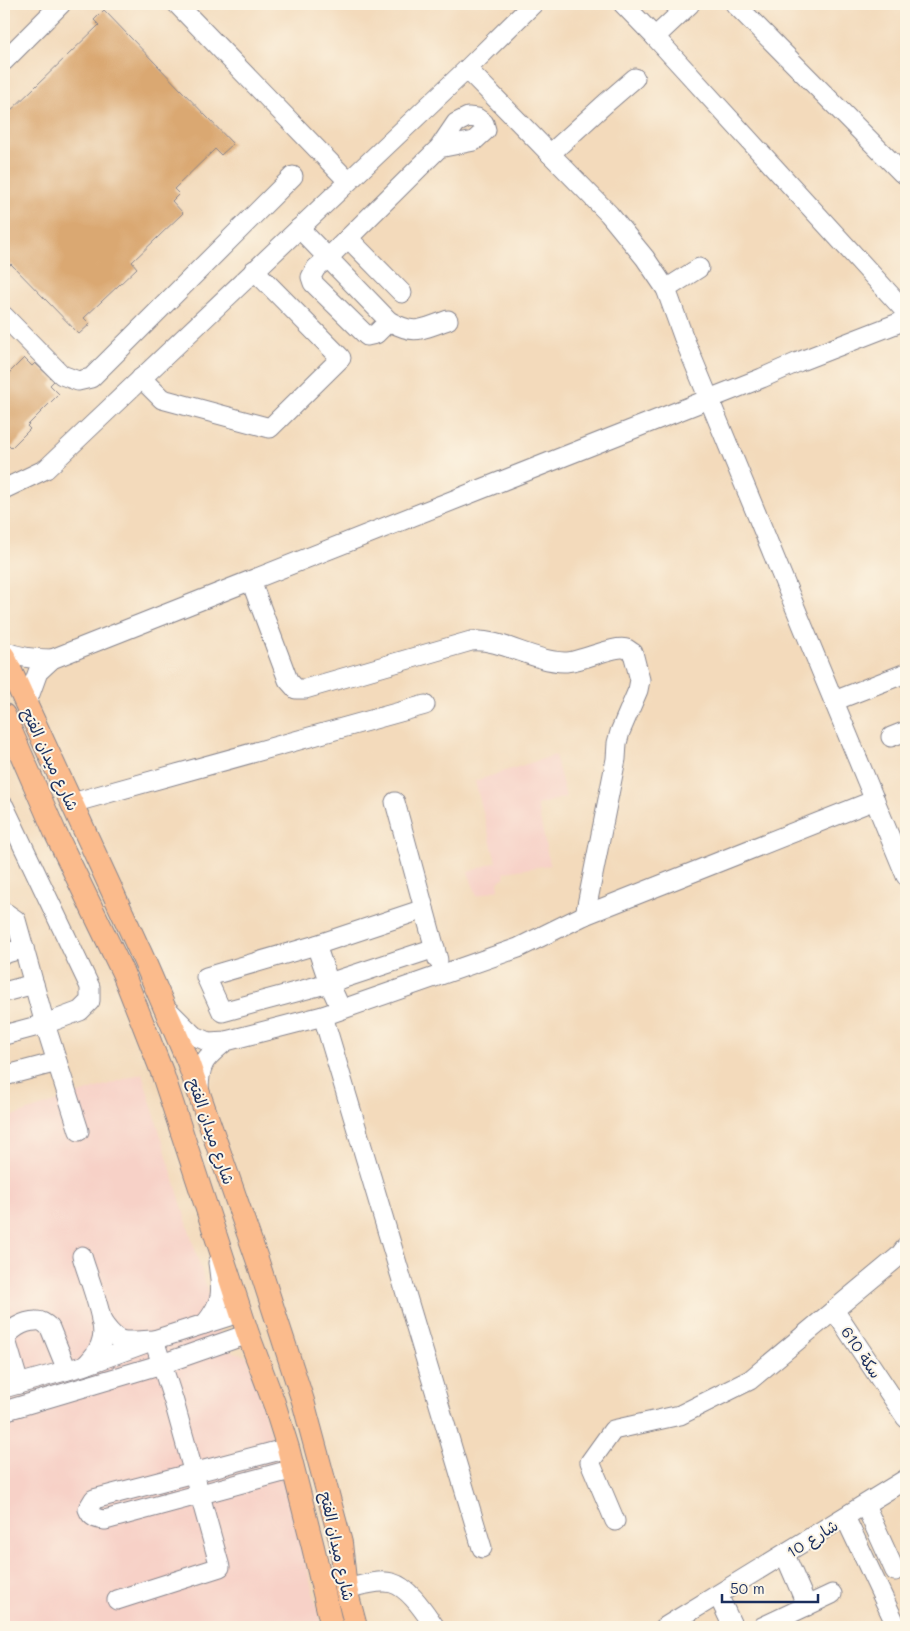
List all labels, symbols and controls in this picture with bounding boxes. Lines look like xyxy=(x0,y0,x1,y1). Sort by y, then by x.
street label: شارع ميدان الفتح xyxy=(16,704,84,815)
street label: شارع ميدان الفتح xyxy=(182,1075,240,1188)
street label: سكة 610 xyxy=(837,1322,887,1382)
street label: شارع ميدان الفتح xyxy=(314,1489,360,1603)
street label: شارع 10 xyxy=(782,1514,843,1564)
scale bar xyxy=(722,1571,819,1603)
text: 50 m xyxy=(730,1578,765,1598)

